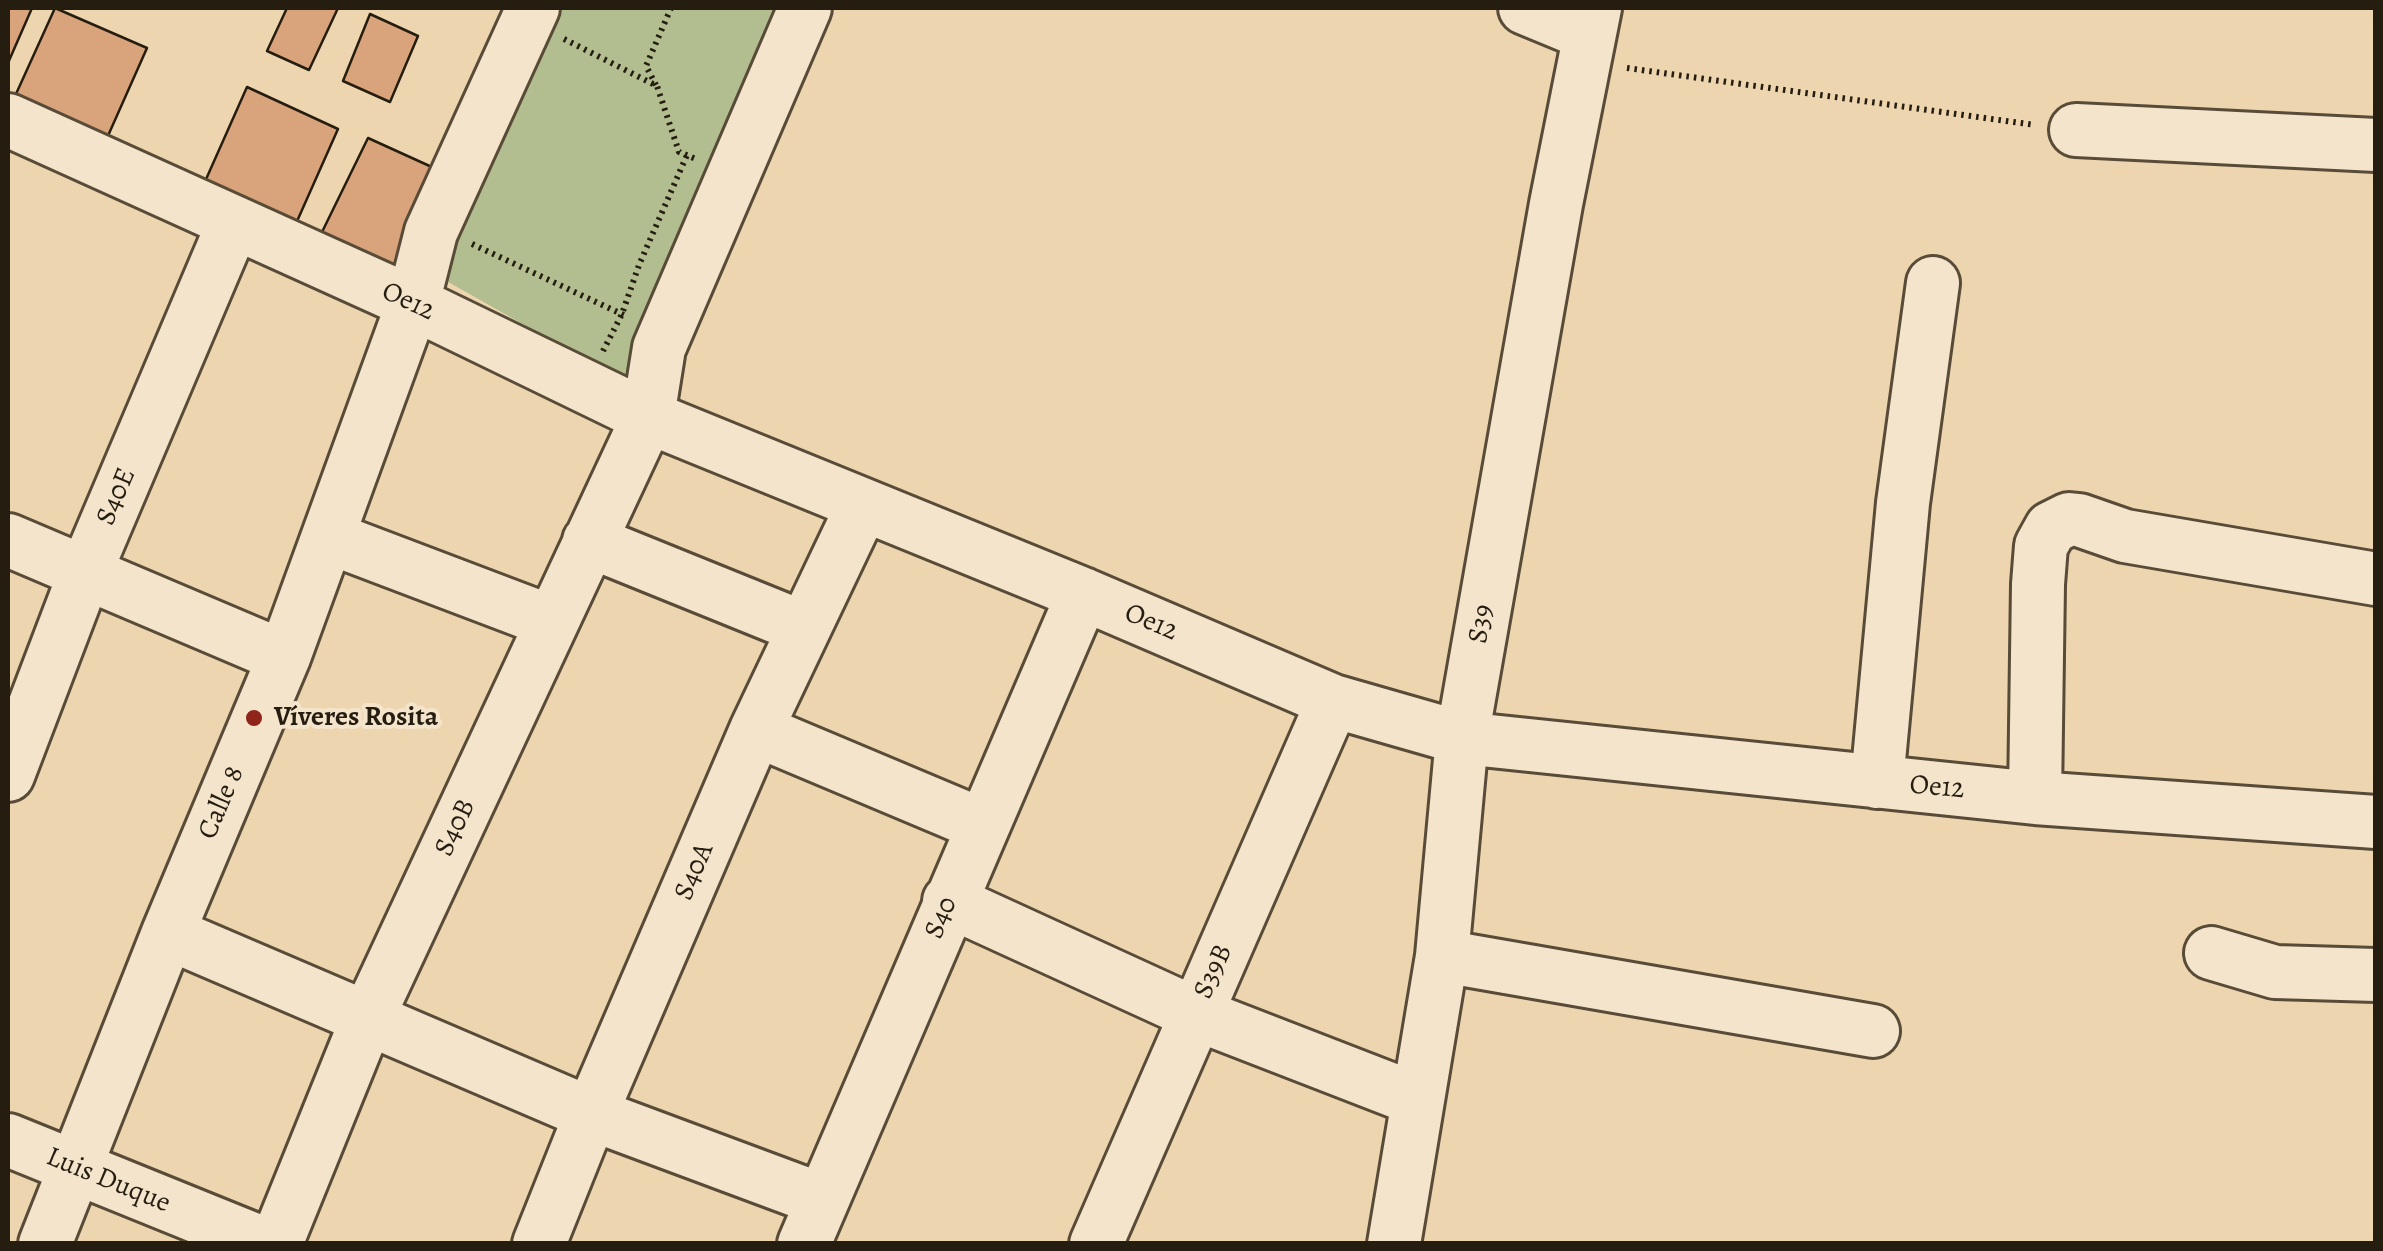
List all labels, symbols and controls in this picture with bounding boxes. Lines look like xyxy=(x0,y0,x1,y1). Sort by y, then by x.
street label: Oe12 xyxy=(376,275,440,329)
street label: S40E xyxy=(90,463,144,531)
street label: Oe12 xyxy=(1119,597,1183,649)
street label: S39 xyxy=(1462,602,1502,646)
place label: Víveres Rosita xyxy=(274,701,438,735)
marker: Víveres Rosita xyxy=(243,707,265,729)
street label: Calle 8 xyxy=(192,761,252,845)
street label: Oe12 xyxy=(1908,769,1966,807)
street label: S40B xyxy=(428,794,484,862)
street label: S40A xyxy=(668,838,722,906)
street label: S40 xyxy=(918,892,966,944)
street label: S39B xyxy=(1187,940,1241,1004)
street label: Luis Duque xyxy=(41,1141,175,1221)

